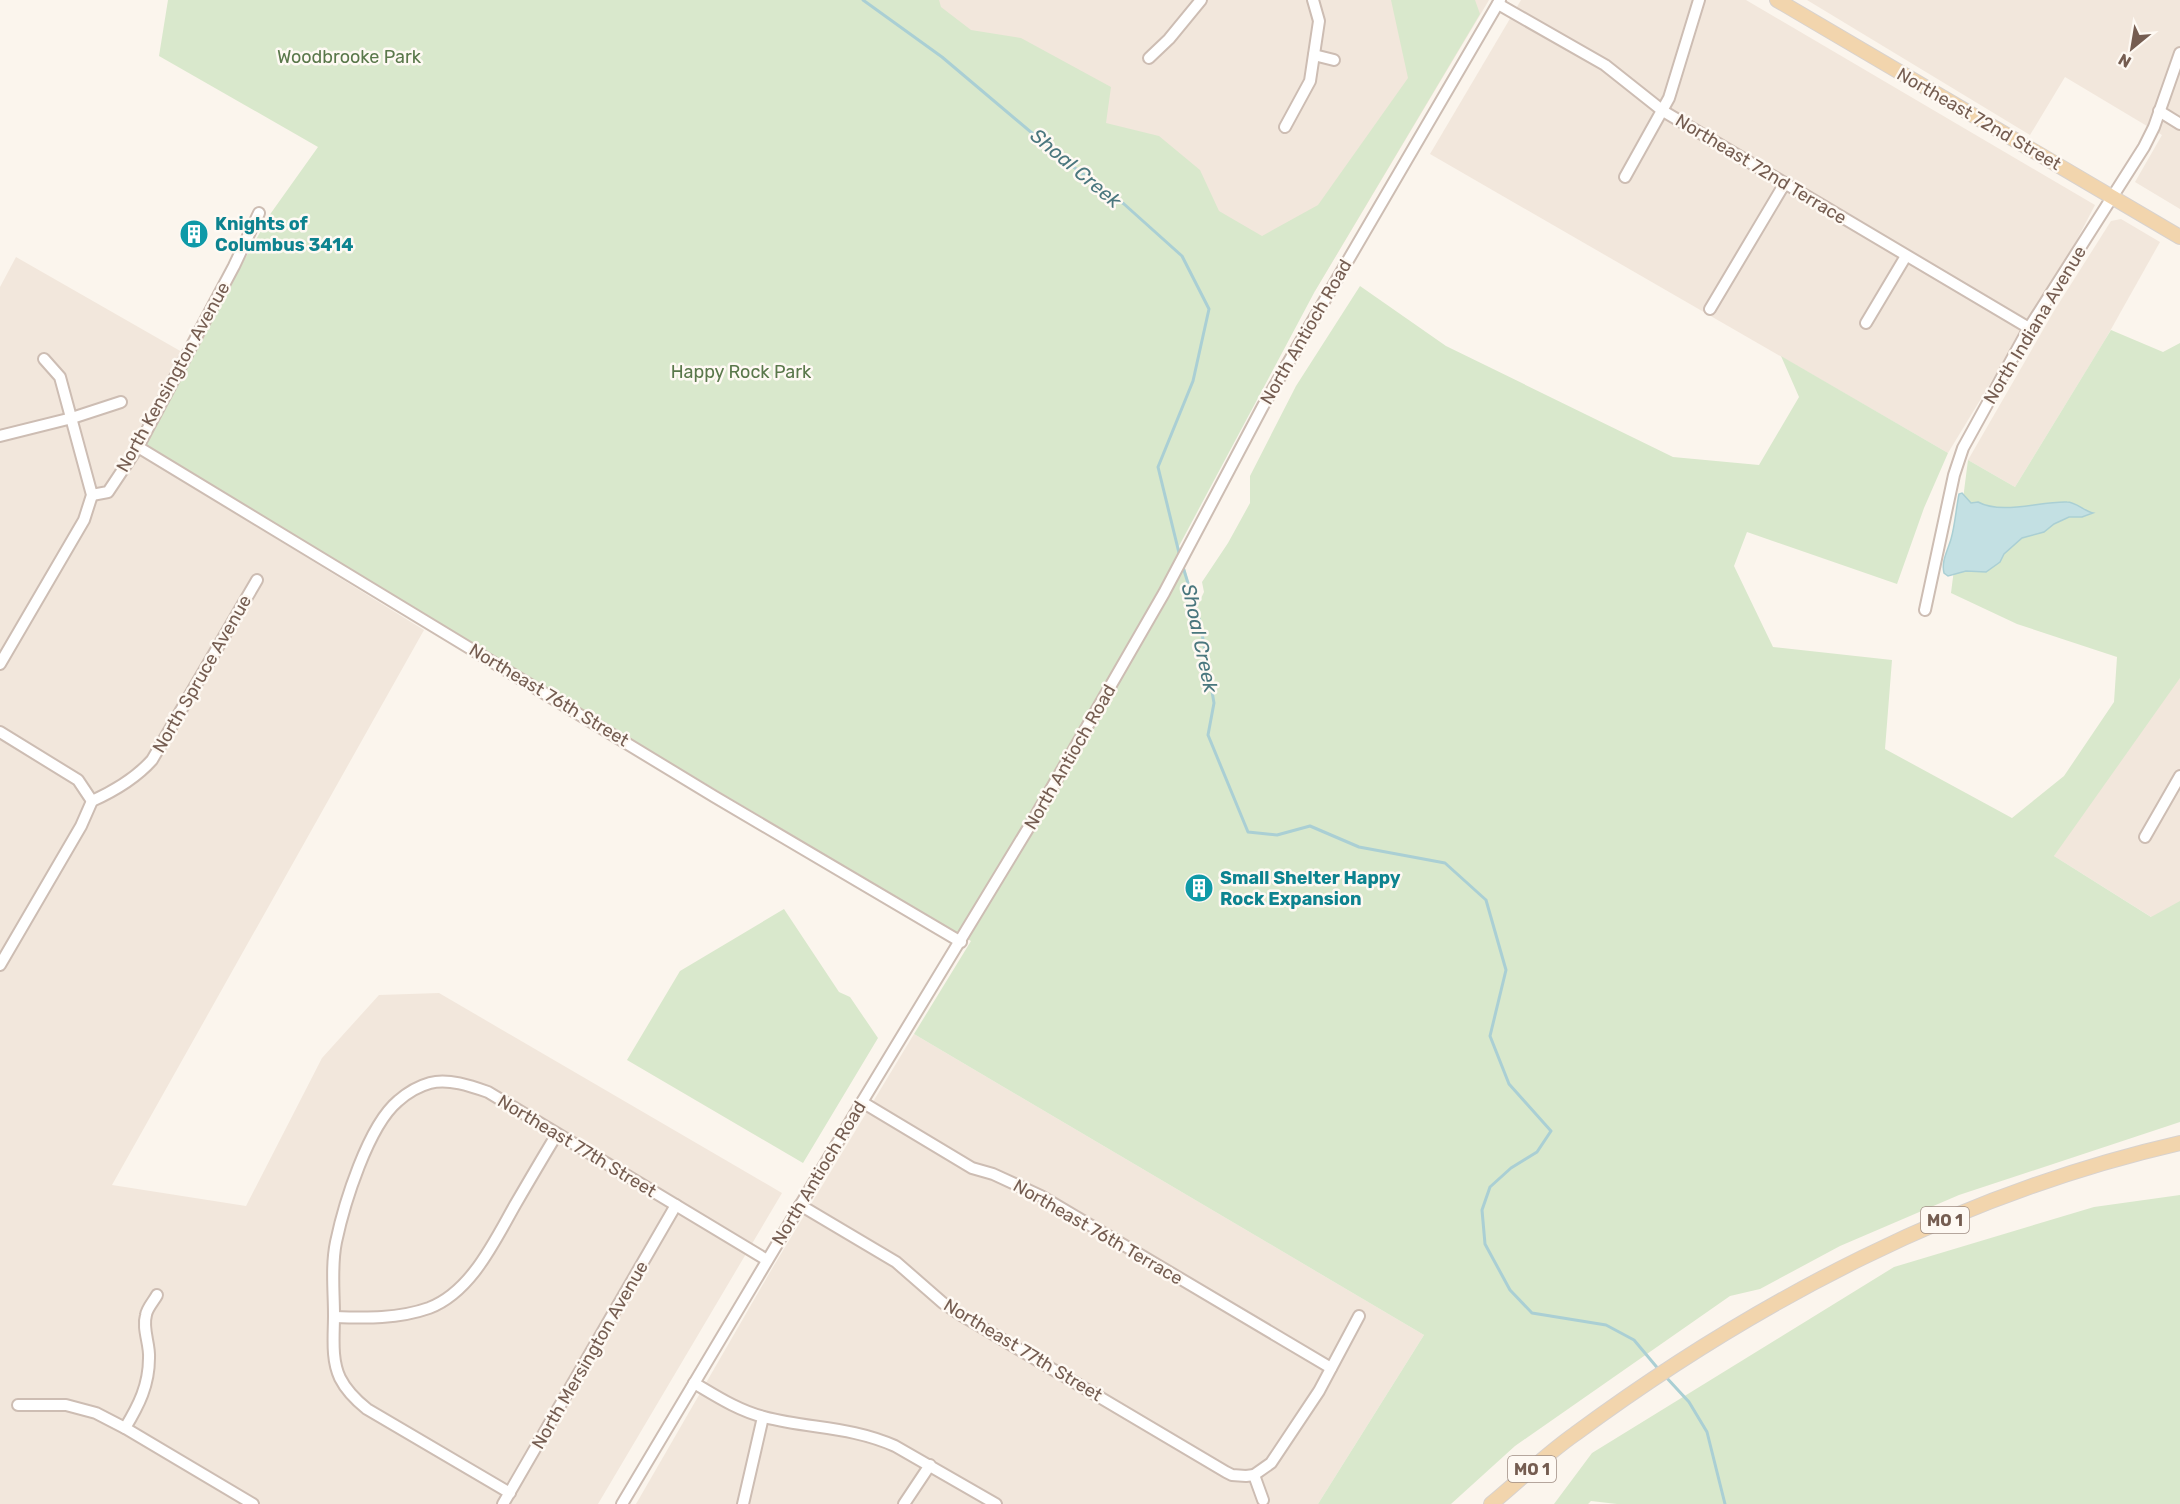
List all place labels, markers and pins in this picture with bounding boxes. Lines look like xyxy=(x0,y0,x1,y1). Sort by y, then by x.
place label: Knights of Columbus 3414 xyxy=(215,213,353,256)
building icon: Knights of Columbus 3414 xyxy=(178,218,210,250)
place label: Small Shelter Happy Rock Expansion xyxy=(1220,867,1401,910)
building icon: Small Shelter Happy Rock Expansion xyxy=(1183,872,1215,904)

